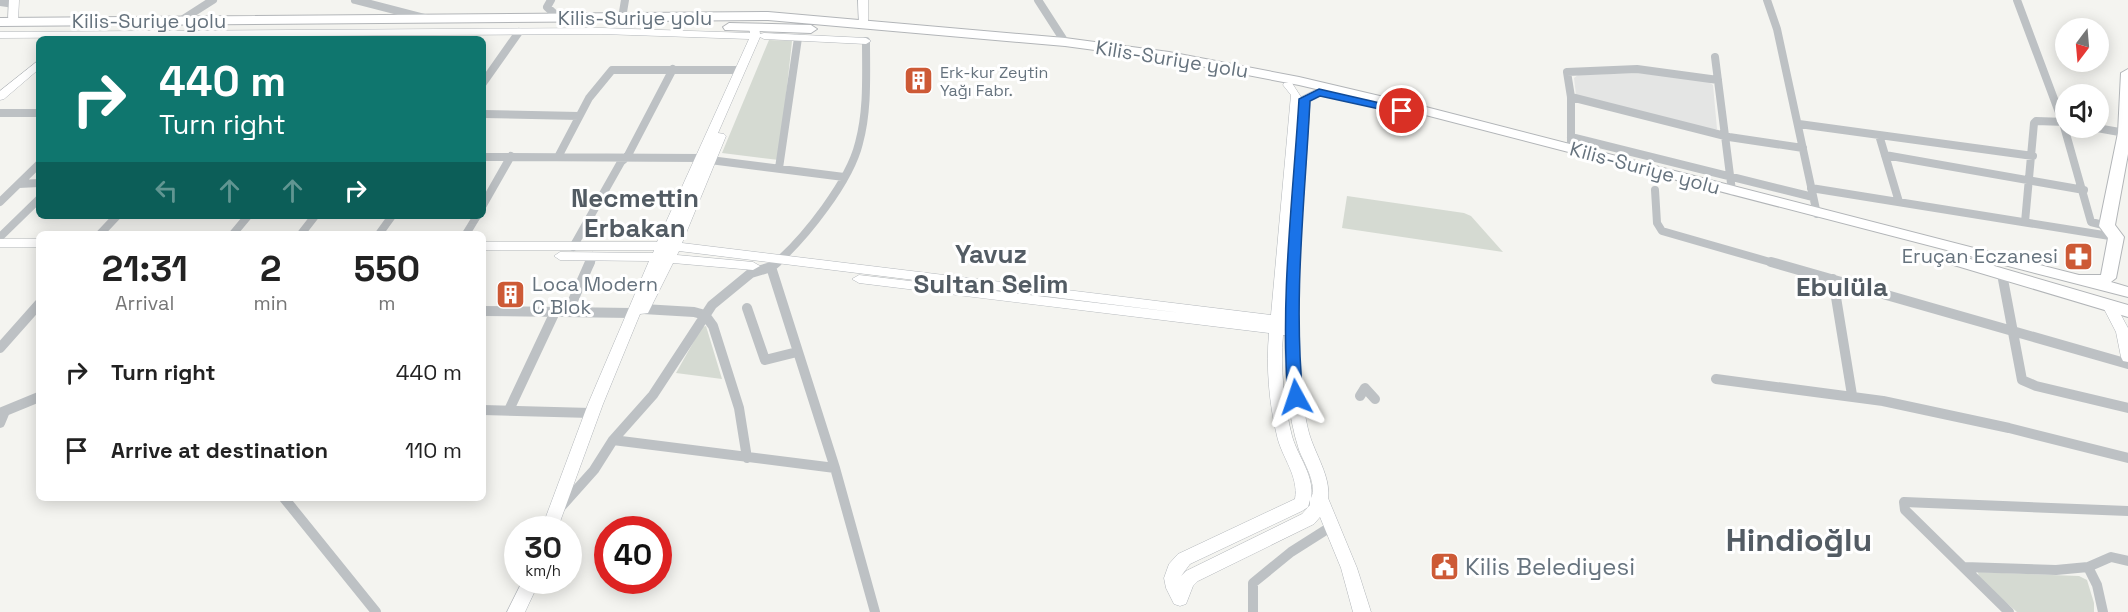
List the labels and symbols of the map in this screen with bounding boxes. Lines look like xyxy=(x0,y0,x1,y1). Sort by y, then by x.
street label: Kilis-Suriye yolu xyxy=(558,5,712,31)
street label: Kilis-Suriye yolu xyxy=(72,8,226,34)
north arrow xyxy=(2055,18,2109,72)
street label: Kilis-Suriye yolu xyxy=(1094,34,1250,84)
place label: Erk-kur Zeytin Yağı Fabr. xyxy=(940,62,1048,101)
building icon: Erk-kur Zeytin Yağı Fabr. xyxy=(903,65,935,97)
pin xyxy=(1376,85,1427,136)
street label: Kilis-Suriye yolu xyxy=(1567,135,1723,201)
district label: Necmettin Erbakan xyxy=(571,181,699,245)
district label: Yavuz Sultan Selim xyxy=(914,237,1069,301)
pharmacy icon: Eruçan Eczanesi xyxy=(2063,240,2095,272)
place label: Eruçan Eczanesi xyxy=(1902,243,2058,269)
district label: Ebulüla xyxy=(1796,270,1888,304)
place label: Loca Modern C Blok xyxy=(532,271,658,320)
building icon: Loca Modern C Blok xyxy=(495,279,527,311)
position arrow xyxy=(1264,365,1328,429)
speed limit sign: 40 xyxy=(594,516,672,594)
district label: Hindioğlu xyxy=(1726,520,1872,560)
public building icon: Kilis Belediyesi xyxy=(1428,550,1460,582)
place label: Kilis Belediyesi xyxy=(1465,551,1635,582)

